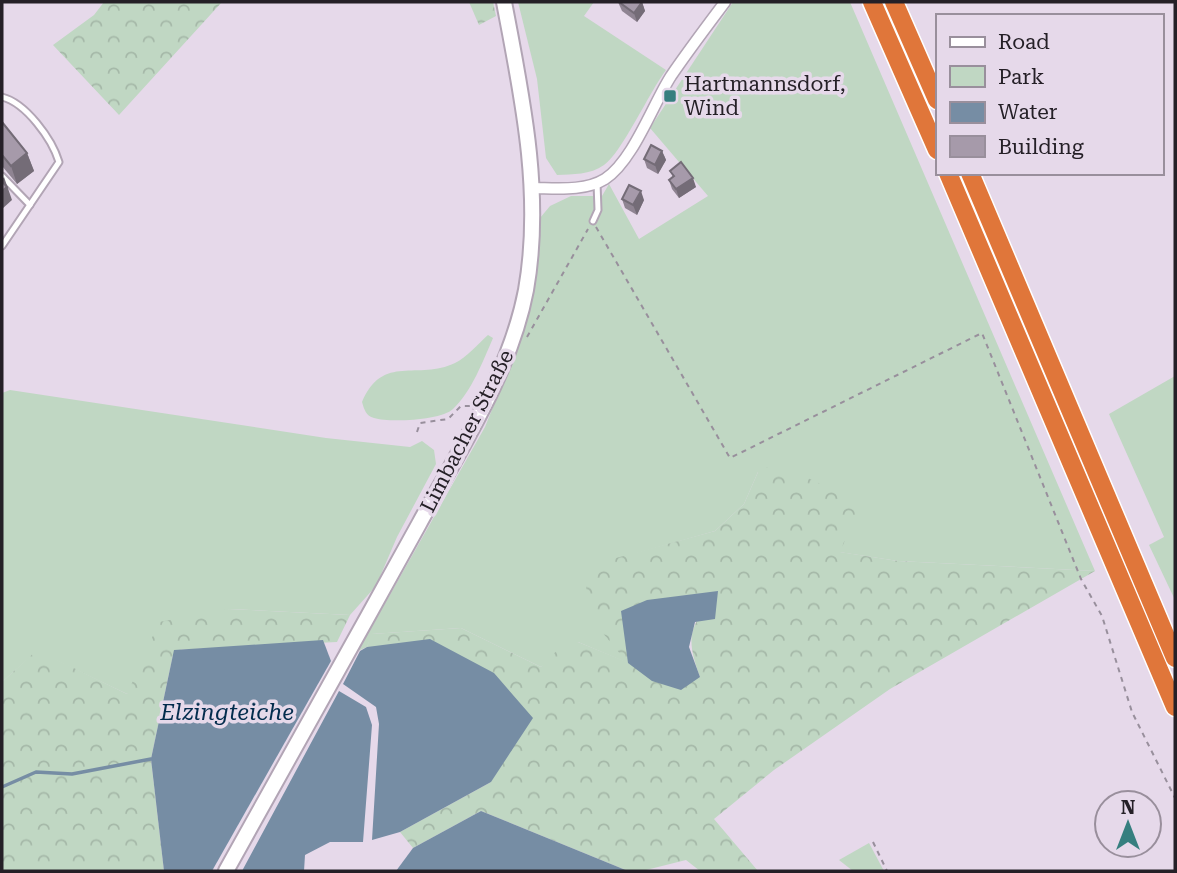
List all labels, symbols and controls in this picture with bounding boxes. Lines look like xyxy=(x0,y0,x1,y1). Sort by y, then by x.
legend xyxy=(936,14,1163,175)
text: Road xyxy=(998,30,1050,54)
text: Park xyxy=(998,65,1044,89)
place label: Hartmannsdorf, Wind xyxy=(684,72,846,120)
marker: Hartmannsdorf, Wind xyxy=(662,88,678,104)
text: Water xyxy=(998,100,1058,124)
text: Building xyxy=(998,135,1084,159)
street label: Limbacher Straße xyxy=(416,346,518,516)
water label: Elzingteiche xyxy=(159,699,294,726)
north arrow xyxy=(1093,789,1163,859)
text: N xyxy=(1121,796,1136,819)

